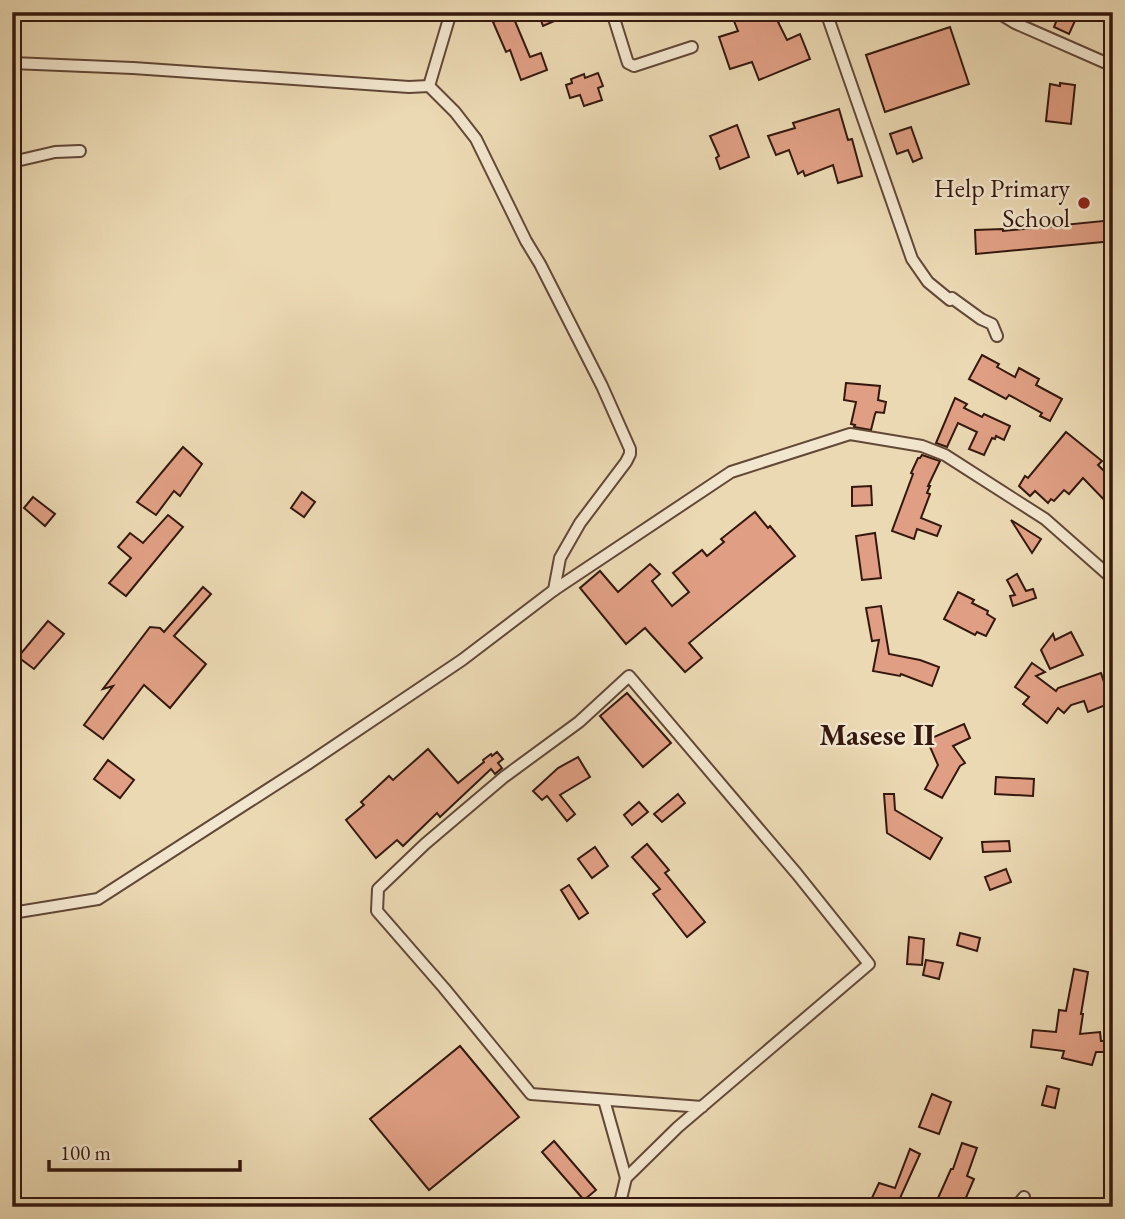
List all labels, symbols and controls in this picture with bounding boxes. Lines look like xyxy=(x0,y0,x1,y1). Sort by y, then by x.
place label: Help Primary School xyxy=(934,171,1071,235)
marker: Help Primary School xyxy=(1076,195,1092,211)
district label: Masese II xyxy=(819,715,935,754)
scale bar xyxy=(49,1128,240,1172)
text: 100 m xyxy=(60,1139,111,1166)

